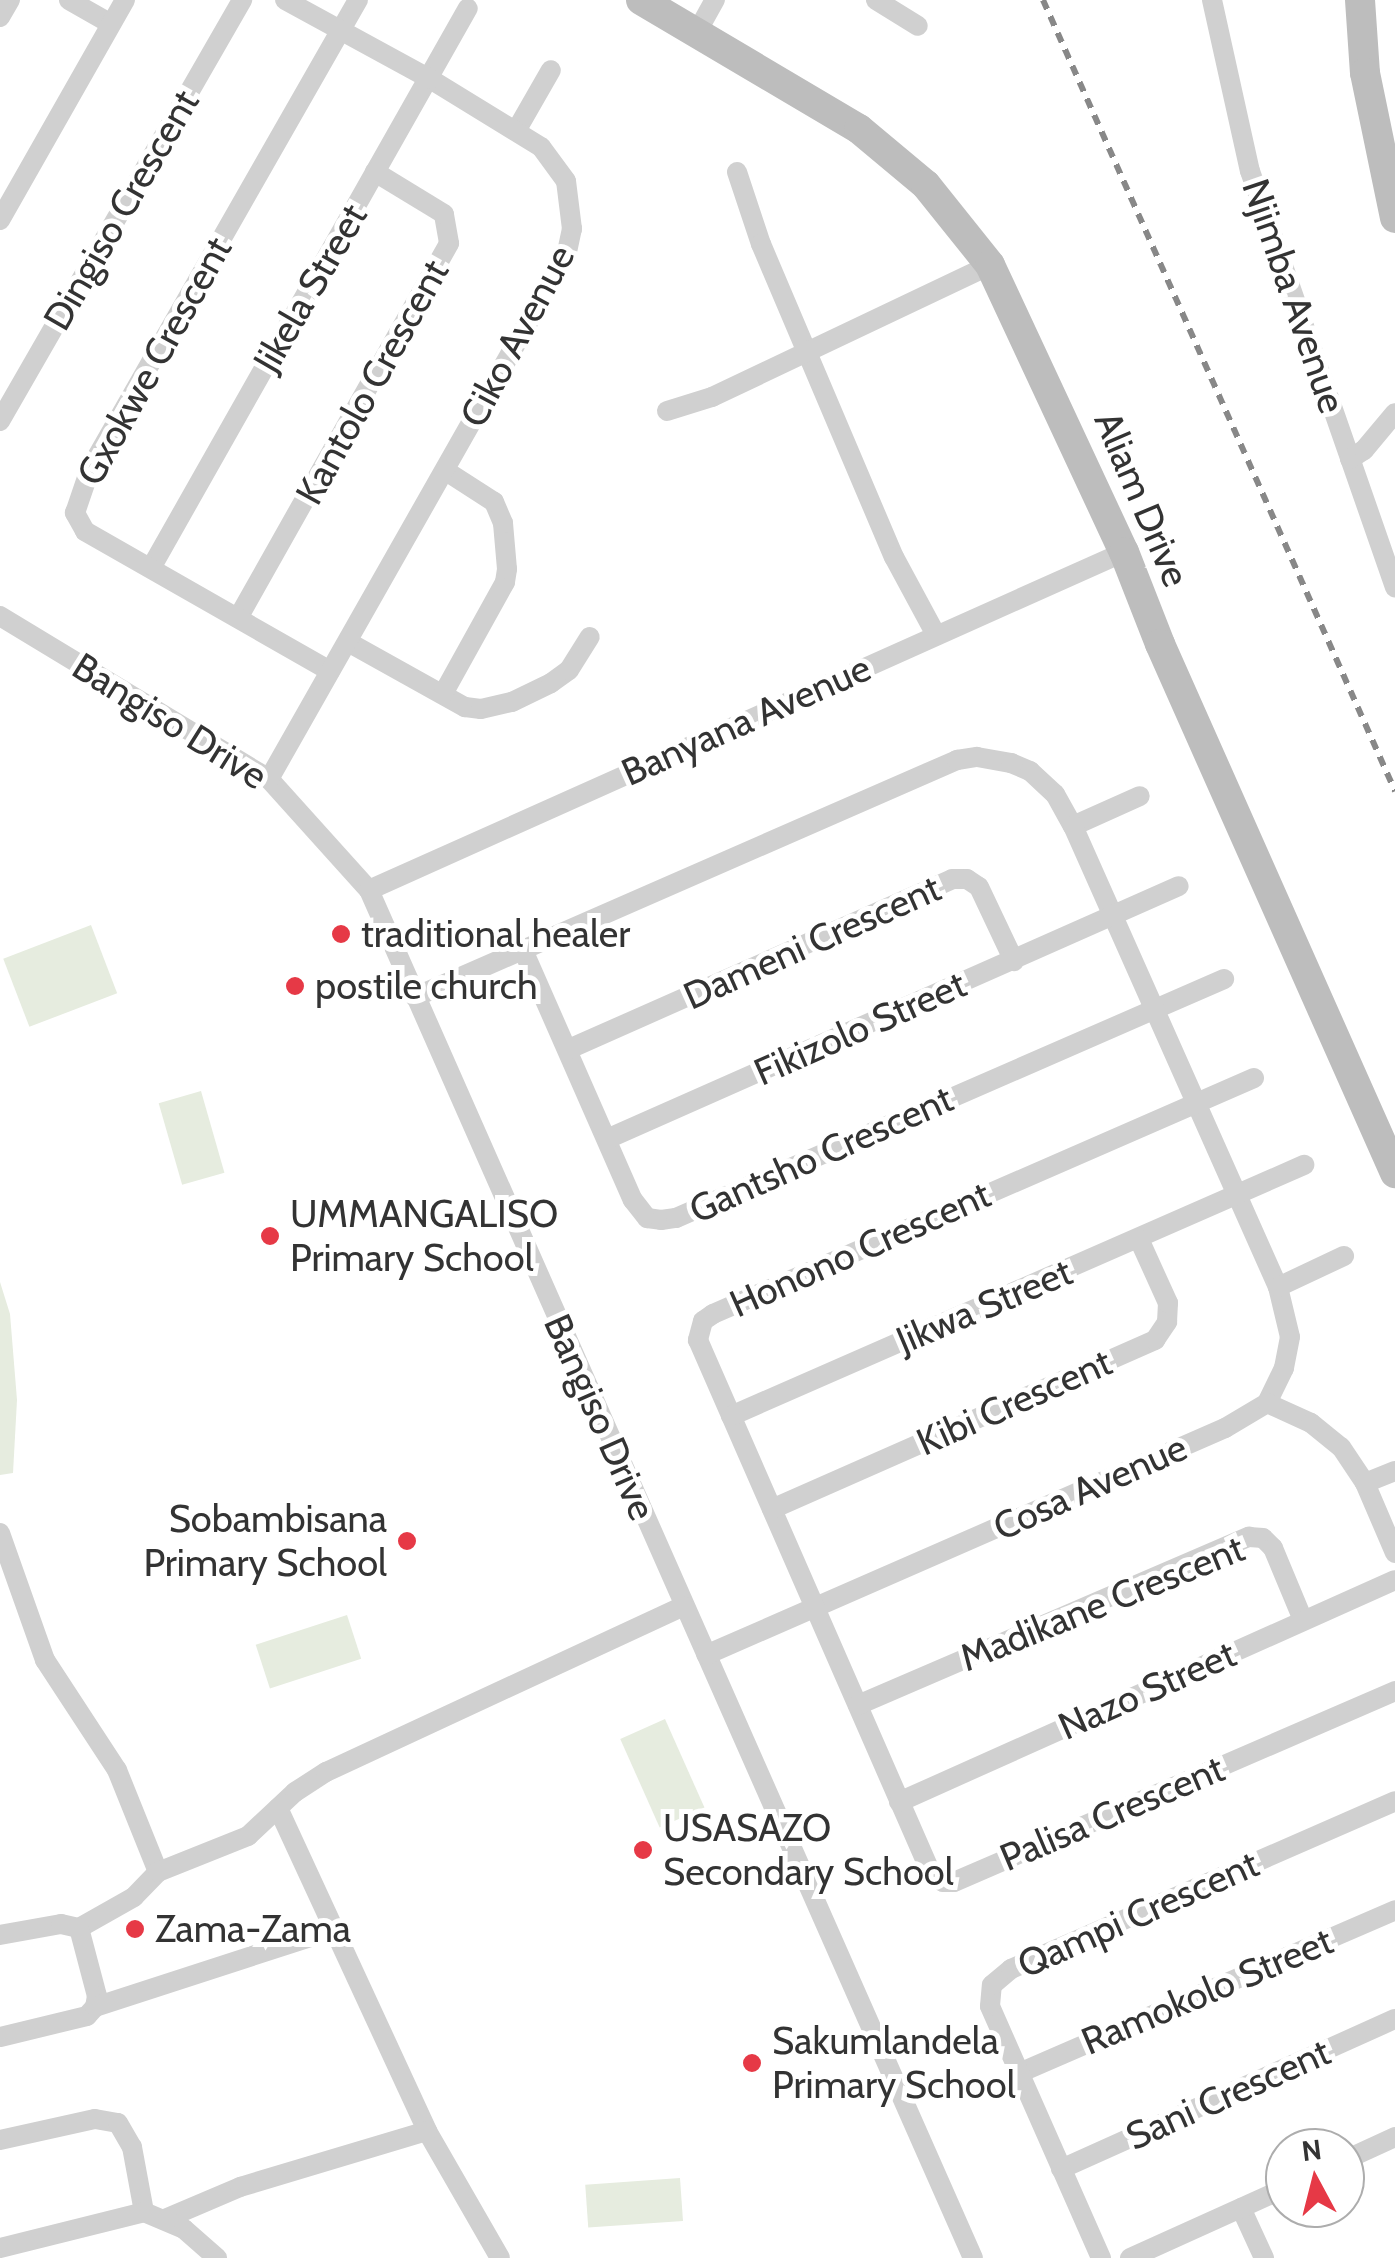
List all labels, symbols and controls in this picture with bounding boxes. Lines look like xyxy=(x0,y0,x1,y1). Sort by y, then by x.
street label: Dingiso Crescent xyxy=(34,82,208,338)
street label: Njimba Avenue xyxy=(1233,173,1355,419)
street label: Jikela Street xyxy=(244,196,376,380)
street label: Gxokwe Crescent xyxy=(67,229,241,493)
street label: Ciko Avenue xyxy=(450,238,584,434)
street label: Kantolo Crescent xyxy=(286,252,458,512)
street label: Aliam Drive xyxy=(1085,405,1199,593)
street label: Bangiso Drive xyxy=(65,643,275,799)
street label: Banyana Avenue xyxy=(615,645,877,795)
street label: Dameni Crescent xyxy=(677,865,947,1019)
place label: traditional healer xyxy=(361,911,630,957)
marker: traditional healer xyxy=(330,923,352,945)
street label: Fikizolo Street xyxy=(747,961,973,1095)
place label: postile church xyxy=(315,963,538,1009)
marker: postile church xyxy=(284,975,306,997)
street label: Gantsho Crescent xyxy=(682,1076,960,1232)
street label: Honono Crescent xyxy=(723,1171,997,1327)
place label: UMMANGALISO Primary School xyxy=(290,1191,558,1280)
marker: UMMANGALISO Primary School xyxy=(259,1225,281,1247)
street label: Jikwa Street xyxy=(889,1249,1079,1363)
street label: Bangiso Drive xyxy=(534,1307,666,1527)
street label: Kibi Crescent xyxy=(910,1339,1118,1465)
street label: Cosa Avenue xyxy=(986,1424,1194,1550)
place label: Sobambisana Primary School xyxy=(143,1496,387,1586)
street label: Madikane Crescent xyxy=(953,1525,1251,1681)
marker: Sobambisana Primary School xyxy=(396,1530,418,1552)
street label: Nazo Street xyxy=(1051,1631,1243,1749)
street label: Palisa Crescent xyxy=(993,1745,1231,1881)
place label: USASAZO Secondary School xyxy=(663,1805,954,1895)
marker: USASAZO Secondary School xyxy=(632,1839,654,1861)
street label: Qampi Crescent xyxy=(1011,1841,1265,1987)
place label: Zama-Zama xyxy=(155,1906,351,1952)
marker: Zama-Zama xyxy=(124,1918,146,1940)
street label: Ramokolo Street xyxy=(1075,1918,1339,2064)
place label: Sakumlandela Primary School xyxy=(772,2018,1016,2108)
street label: Sani Crescent xyxy=(1119,2029,1337,2159)
marker: Sakumlandela Primary School xyxy=(741,2052,763,2074)
north arrow xyxy=(1265,2128,1365,2228)
text: N xyxy=(1300,2132,1323,2168)

